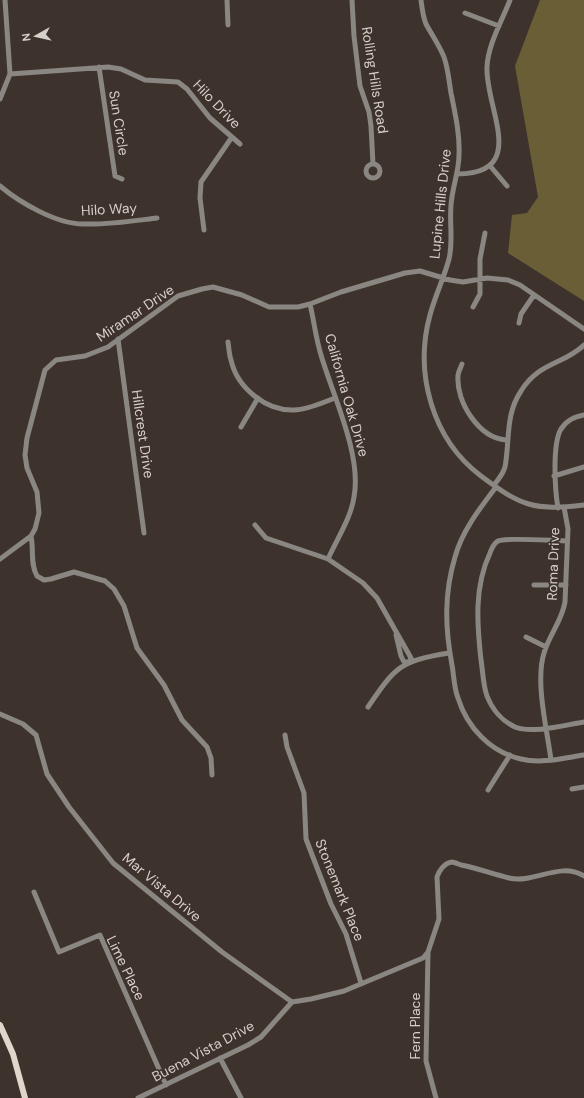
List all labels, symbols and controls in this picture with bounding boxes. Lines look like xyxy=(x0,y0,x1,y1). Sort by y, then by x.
north arrow xyxy=(16,16,56,56)
street label: Rolling Hills Road xyxy=(358,25,392,135)
text: N xyxy=(19,32,34,42)
street label: Hilo Drive xyxy=(189,76,245,132)
street label: Sun Circle xyxy=(105,89,133,157)
street label: Lupine Hills Drive xyxy=(425,148,455,260)
street label: Hilo Way xyxy=(81,199,138,219)
street label: Miramar Drive xyxy=(93,280,177,346)
street label: California Oak Drive xyxy=(321,331,373,459)
street label: Hillcrest Drive xyxy=(128,389,158,479)
street label: Roma Drive xyxy=(543,527,563,601)
street label: Stonemark Place xyxy=(311,836,369,944)
street label: Mar Vista Drive xyxy=(119,849,205,925)
street label: Lime Place xyxy=(103,933,149,1003)
street label: Fern Place xyxy=(406,992,424,1059)
street label: Buena Vista Drive xyxy=(149,1016,257,1086)

